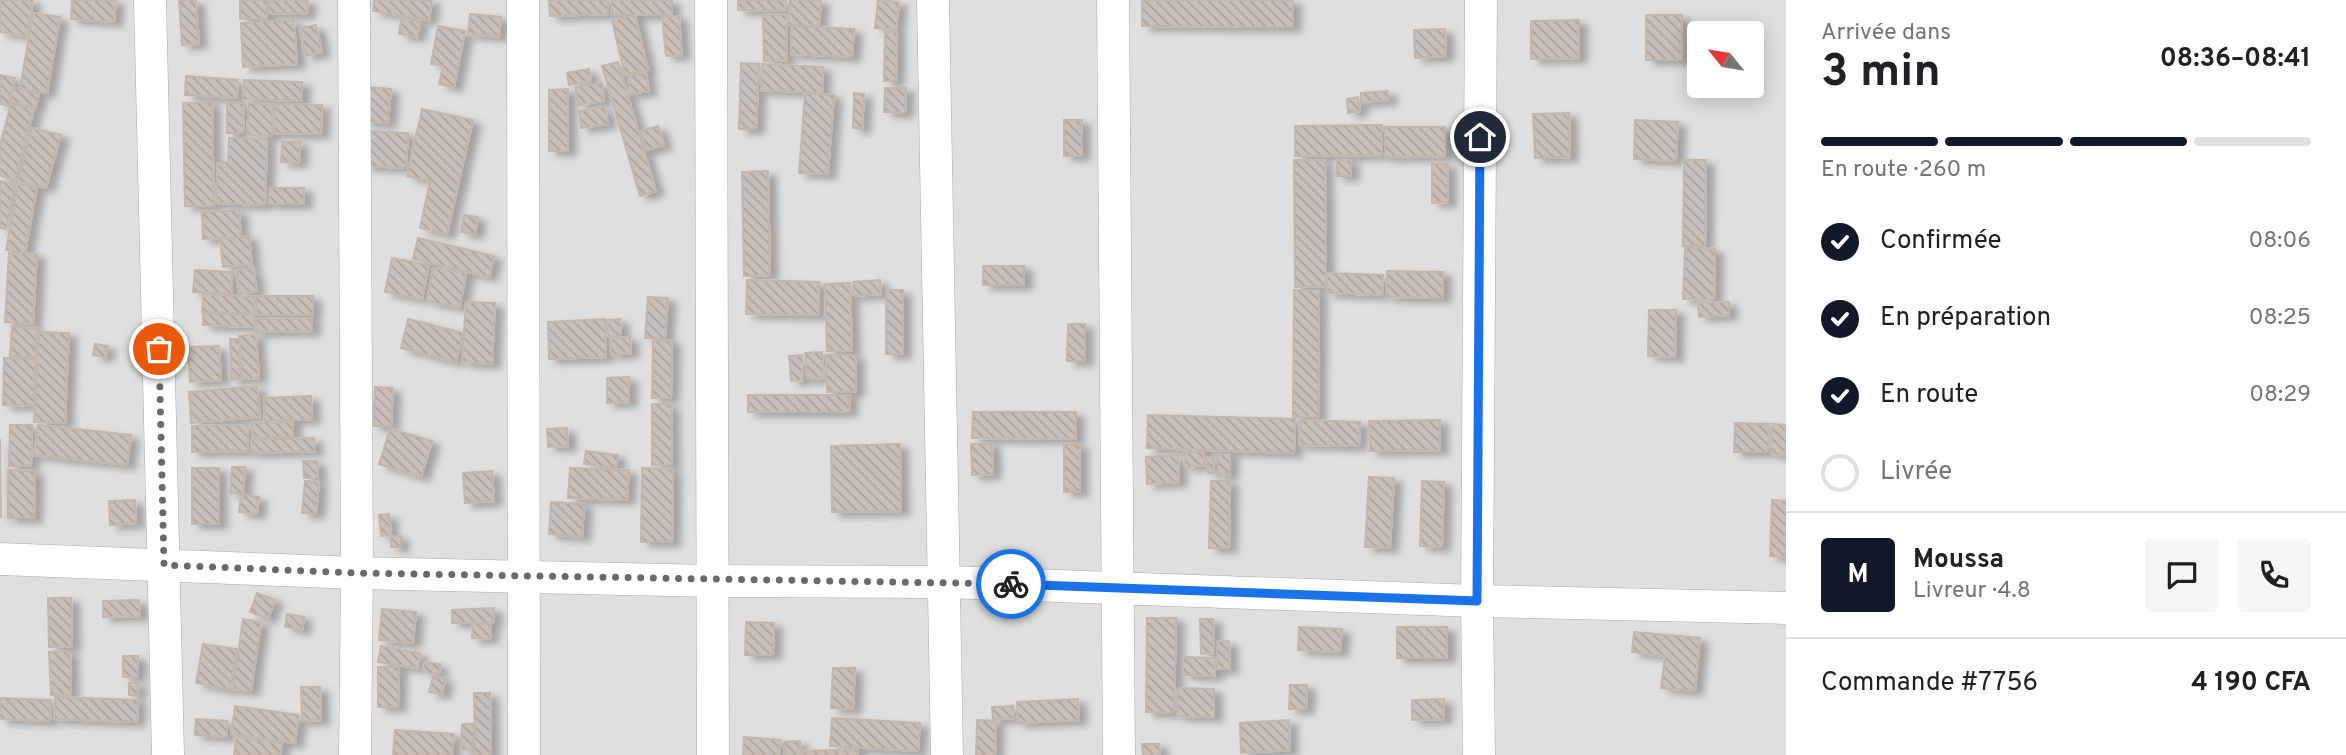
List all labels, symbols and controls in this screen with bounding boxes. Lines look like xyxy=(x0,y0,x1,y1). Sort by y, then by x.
text: Arrivée dans xyxy=(1821,19,1951,48)
north arrow xyxy=(1687,21,1764,98)
map controls xyxy=(1687,21,1764,98)
text: 08:36–08:41 xyxy=(2160,43,2311,76)
text: 3 min xyxy=(1821,44,1941,103)
pin xyxy=(1450,107,1510,167)
icon: home xyxy=(1461,118,1499,156)
text: En route · 260 m xyxy=(1821,156,1986,185)
icon: check xyxy=(1821,223,1859,261)
text: Confirmée xyxy=(1880,225,2002,258)
text: 08:06 xyxy=(2249,227,2311,256)
icon: check xyxy=(1821,300,1859,338)
text: En préparation xyxy=(1880,302,2051,335)
text: 08:25 xyxy=(2249,304,2311,333)
pin xyxy=(129,319,189,379)
icon: bag xyxy=(140,330,178,368)
icon: check xyxy=(1821,377,1859,415)
text: En route xyxy=(1880,379,1978,412)
text: 08:29 xyxy=(2249,381,2311,410)
text: Livrée xyxy=(1880,456,1952,489)
button: chat xyxy=(2145,538,2219,612)
button: phone xyxy=(2237,538,2311,612)
text: Moussa xyxy=(1913,544,2004,577)
courier xyxy=(976,549,1046,619)
text: M xyxy=(1847,559,1869,592)
icon: bike xyxy=(992,565,1030,603)
text: Livreur · 4.8 xyxy=(1913,577,2031,606)
text: Commande #7756 xyxy=(1821,667,2038,700)
text: 4 190 CFA xyxy=(2191,667,2311,700)

